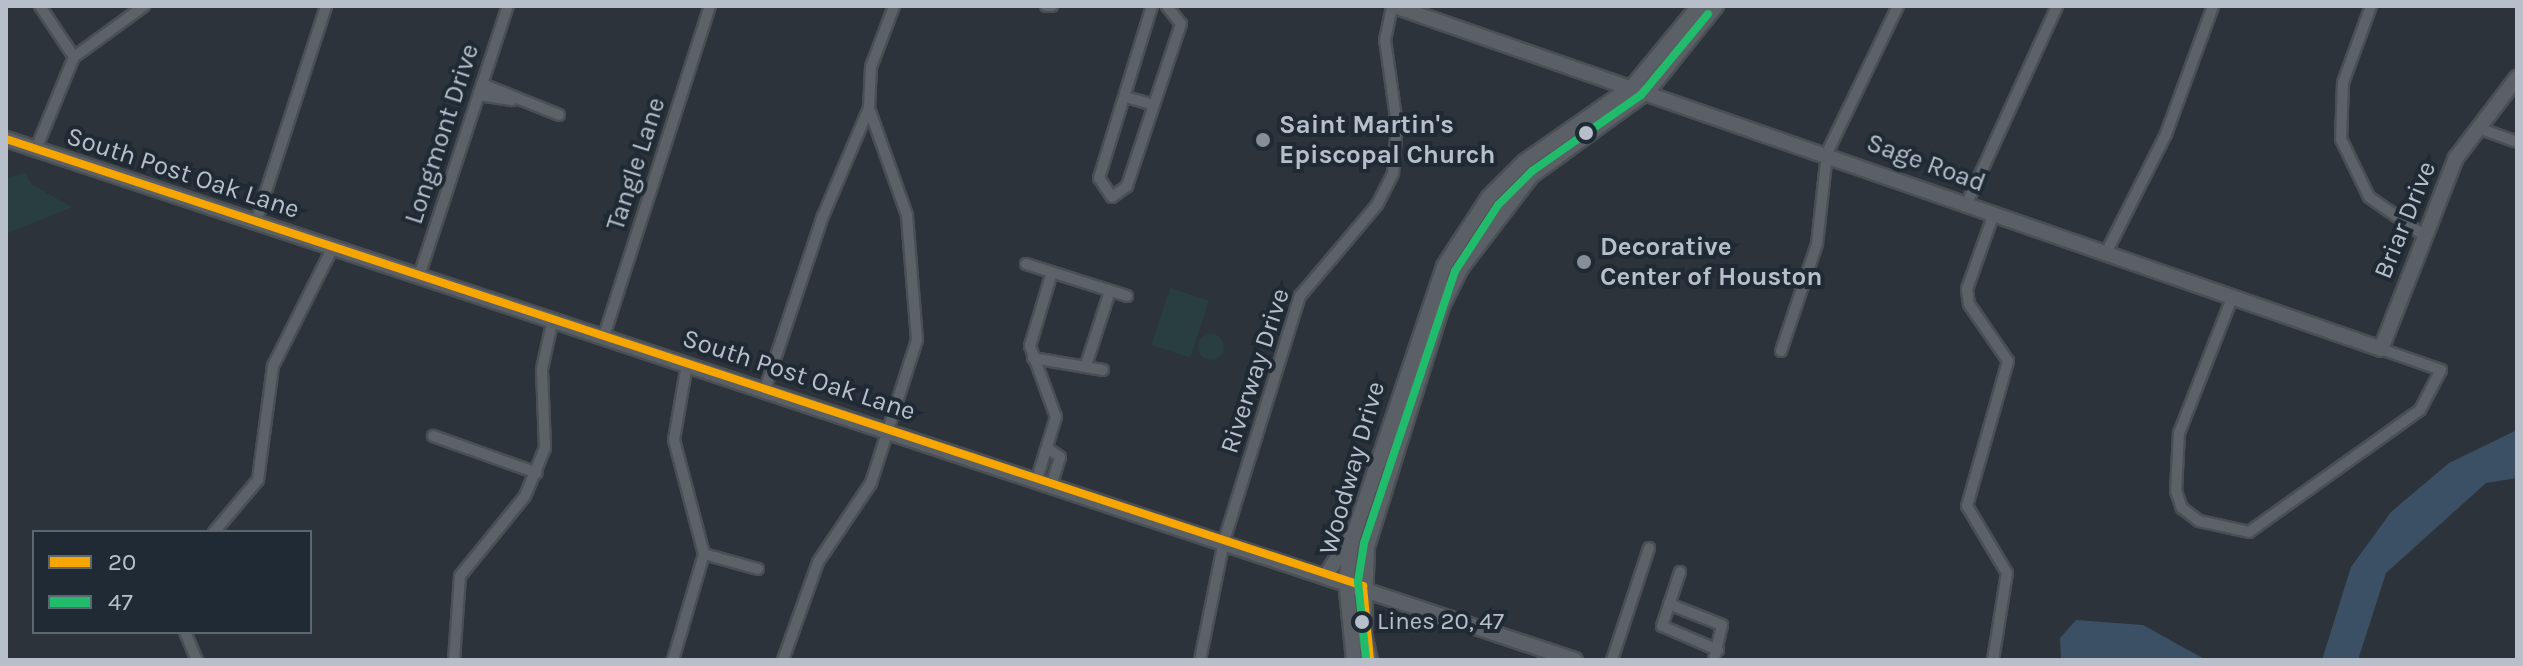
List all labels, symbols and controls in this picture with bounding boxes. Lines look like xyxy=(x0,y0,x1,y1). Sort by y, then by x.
street label: Longmont Drive xyxy=(398,40,486,228)
street label: Tangle Lane xyxy=(600,94,672,234)
place label: Saint Martin's Episcopal Church xyxy=(1279,109,1496,170)
street label: South Post Oak Lane xyxy=(63,121,303,225)
unlabelled marker xyxy=(1578,125,1594,141)
street label: Sage Road xyxy=(1862,127,1990,199)
marker: Saint Martin's Episcopal Church xyxy=(1254,131,1272,149)
street label: Briar Drive xyxy=(2367,157,2443,283)
place label: Decorative Center of Houston xyxy=(1600,231,1822,292)
marker: Decorative Center of Houston xyxy=(1575,253,1593,271)
street label: Riverway Drive xyxy=(1214,285,1296,457)
street label: South Post Oak Lane xyxy=(679,323,919,427)
street label: Woodway Drive xyxy=(1312,378,1392,558)
legend xyxy=(32,530,312,634)
text: 20 xyxy=(108,548,136,576)
text: 47 xyxy=(108,588,133,616)
place label: Lines 20, 47 xyxy=(1377,608,1504,636)
marker: Lines 20, 47 xyxy=(1354,614,1370,630)

